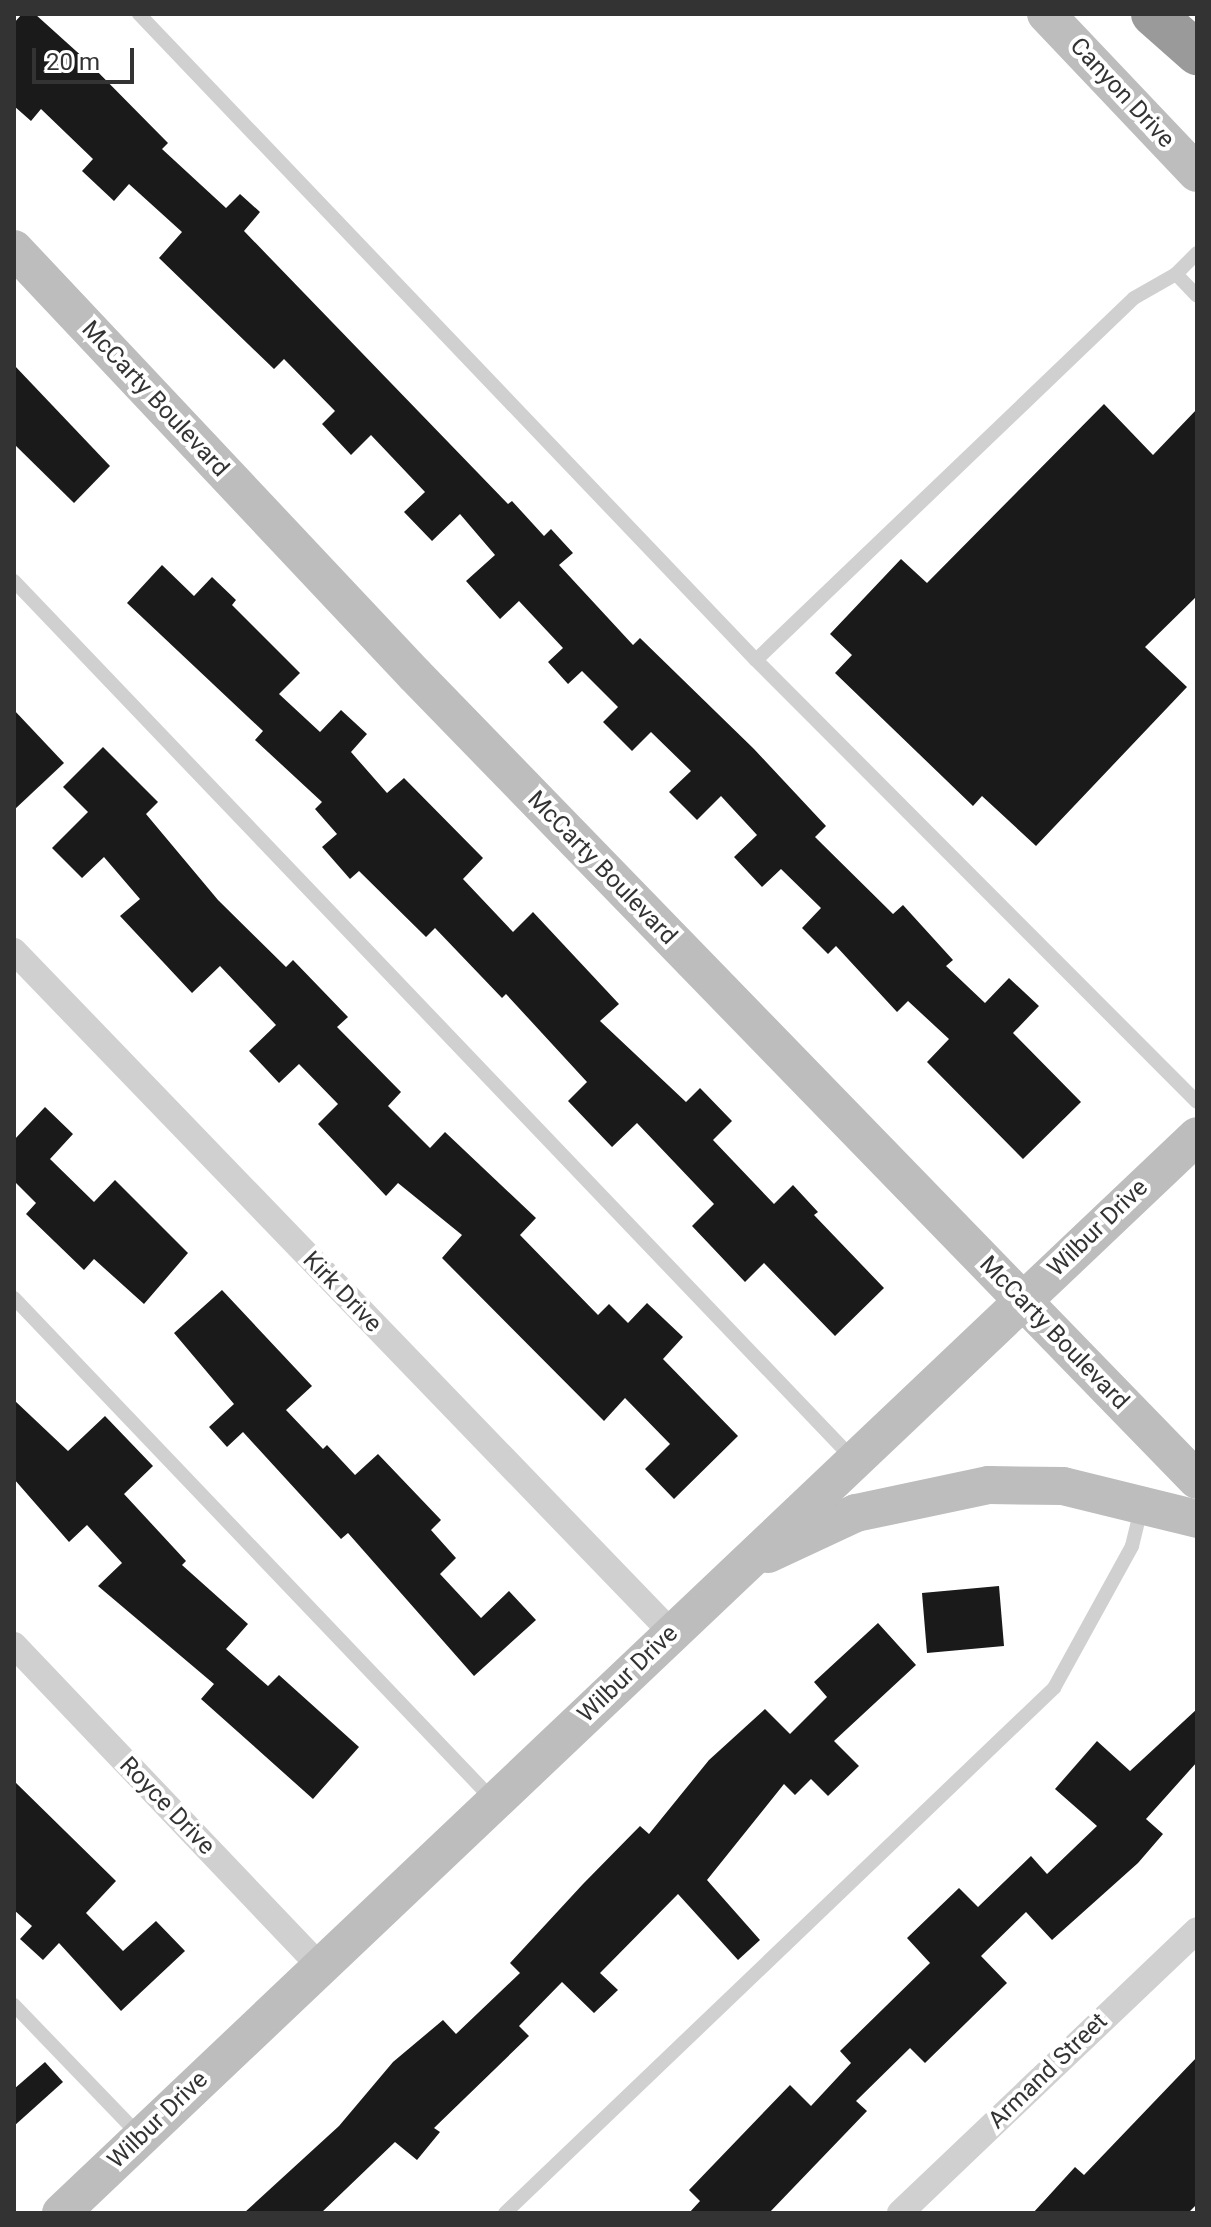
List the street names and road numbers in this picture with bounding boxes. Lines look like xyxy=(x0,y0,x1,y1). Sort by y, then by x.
street label: Canyon Drive xyxy=(1064,32,1180,154)
street label: McCarty Boulevard xyxy=(75,315,235,483)
street label: McCarty Boulevard xyxy=(521,785,683,951)
street label: Wilbur Drive xyxy=(1042,1173,1154,1283)
street label: Kirk Drive xyxy=(297,1246,387,1338)
street label: McCarty Boulevard xyxy=(973,1250,1135,1416)
street label: Wilbur Drive xyxy=(572,1619,684,1729)
street label: Royce Drive xyxy=(113,1751,221,1861)
street label: Armand Street xyxy=(983,2007,1113,2135)
street label: Wilbur Drive xyxy=(102,2065,214,2175)

